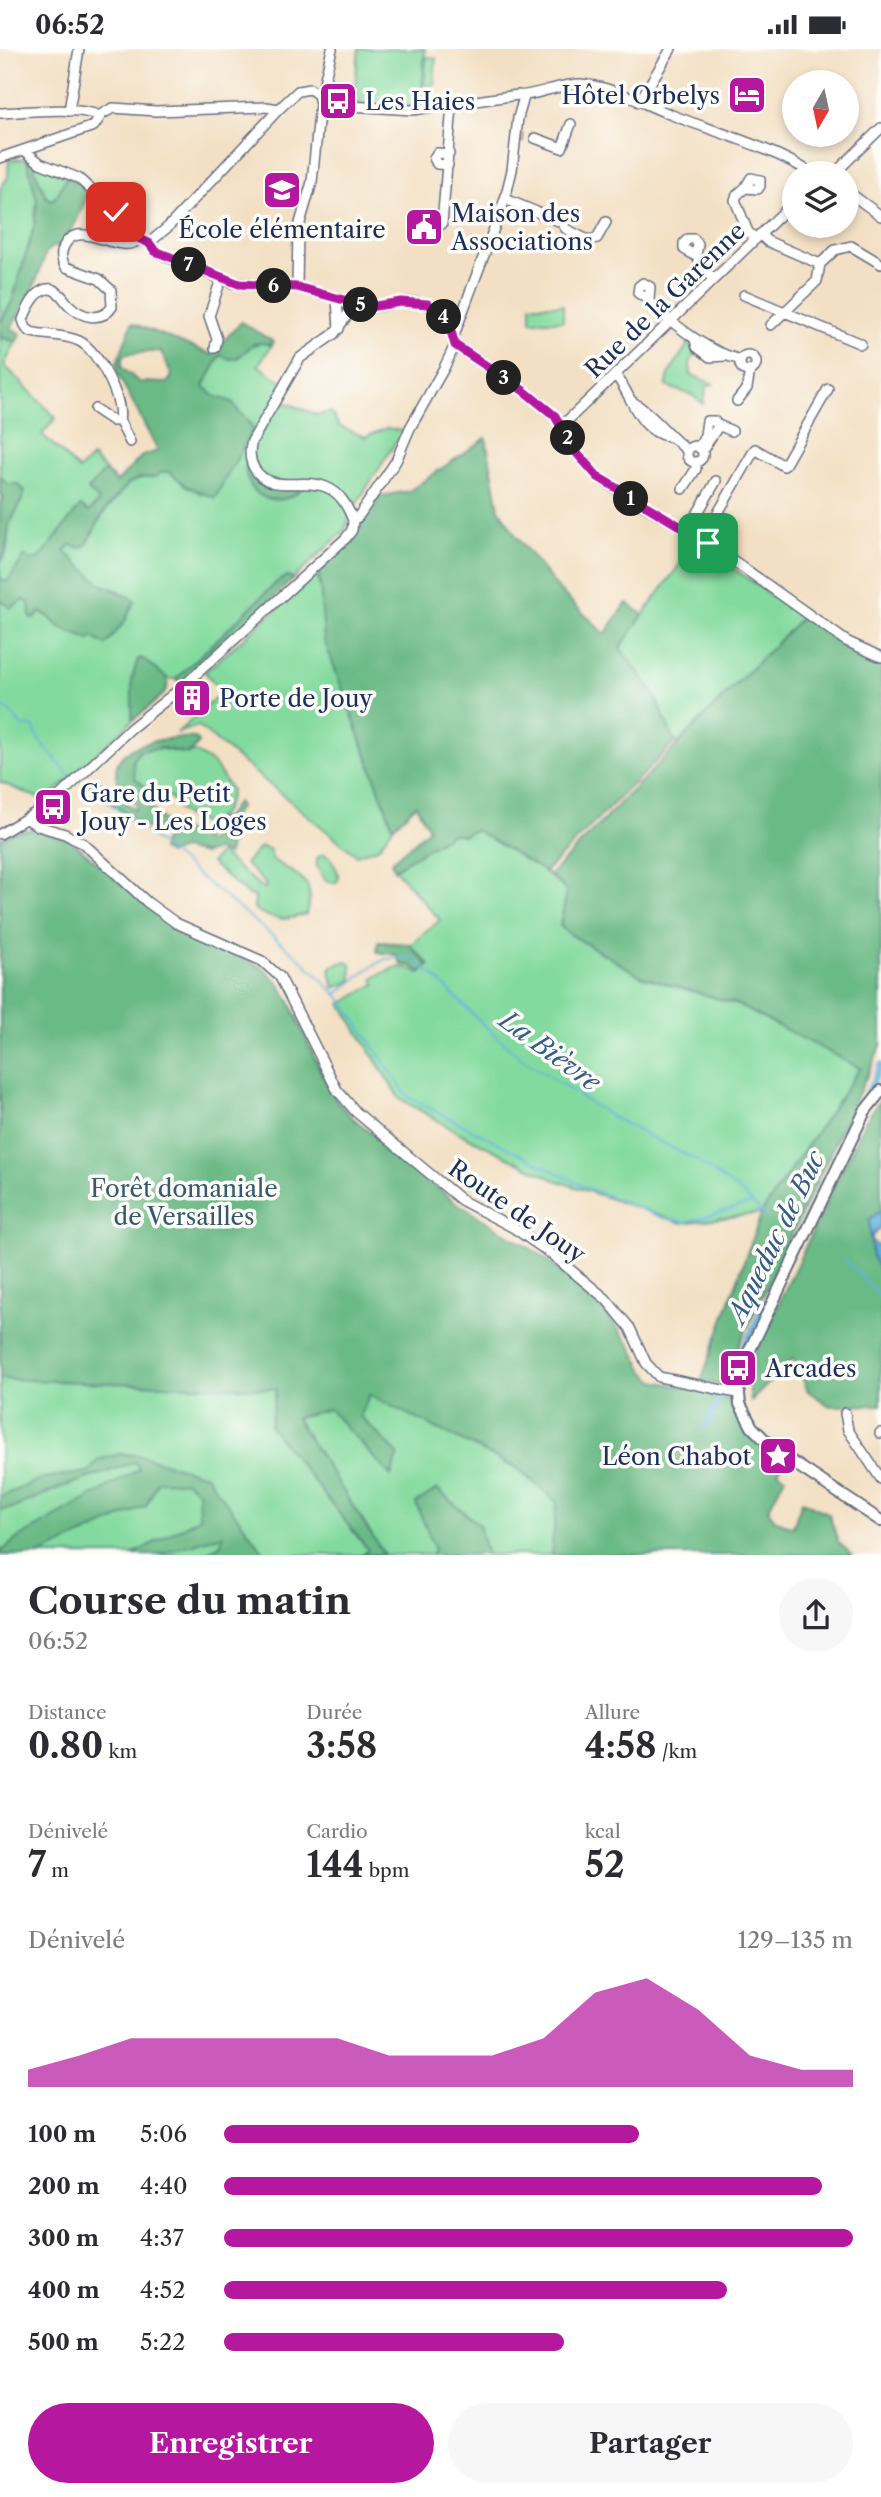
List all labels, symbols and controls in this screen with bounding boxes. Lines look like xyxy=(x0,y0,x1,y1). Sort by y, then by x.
text: 06:52 xyxy=(35,9,105,41)
north arrow xyxy=(782,70,859,147)
map controls xyxy=(782,70,859,238)
hotel icon: Hôtel Orbelys xyxy=(726,74,768,116)
bus stop icon: Les Haies xyxy=(317,80,359,122)
place label: Hôtel Orbelys xyxy=(562,81,720,110)
place label: Les Haies xyxy=(365,87,475,116)
button: layers xyxy=(782,161,859,238)
school or university icon: École élémentaire xyxy=(261,169,303,211)
pin xyxy=(86,182,146,242)
icon: check xyxy=(97,193,135,231)
place label: Maison des Associations xyxy=(450,199,593,256)
public building icon: Maison des Associations xyxy=(403,206,445,248)
place label: École élémentaire xyxy=(178,215,386,244)
street label: Rue de la Garenne xyxy=(579,216,751,384)
pin: 7 xyxy=(172,247,206,283)
text: 7 xyxy=(184,253,193,276)
pin: 6 xyxy=(256,268,292,303)
text: 6 xyxy=(268,274,279,297)
pin: 5 xyxy=(344,287,378,323)
text: 5 xyxy=(355,293,366,316)
pin: 4 xyxy=(426,299,462,335)
text: 4 xyxy=(438,305,449,328)
pin: 3 xyxy=(486,361,522,395)
text: 3 xyxy=(498,366,509,389)
pin: 2 xyxy=(550,421,586,455)
text: 2 xyxy=(562,426,573,449)
pin: 1 xyxy=(614,482,648,517)
text: 1 xyxy=(626,487,635,510)
pin xyxy=(678,513,738,573)
icon: arrive xyxy=(689,524,727,562)
building icon: Porte de Jouy xyxy=(171,677,213,719)
place label: Porte de Jouy xyxy=(219,684,373,713)
place label: Gare du Petit Jouy - Les Loges xyxy=(76,779,267,836)
bus stop icon: Gare du Petit Jouy - Les Loges xyxy=(32,786,74,828)
water label: La Bièvre xyxy=(492,1003,608,1099)
water label: Aqueduc de Buc xyxy=(719,1145,832,1332)
street label: Route de Jouy xyxy=(443,1153,592,1269)
park label: Forêt domaniale de Versailles xyxy=(90,1174,278,1231)
bus stop icon: Arcades xyxy=(717,1347,759,1389)
place label: Arcades xyxy=(764,1354,856,1383)
place icon: Léon Chabot xyxy=(757,1435,799,1477)
place label: Léon Chabot xyxy=(602,1442,752,1471)
text: Course du matin xyxy=(28,1577,351,1624)
button: share xyxy=(779,1578,853,1652)
text: 06:52 xyxy=(28,1627,88,1655)
text: Distance xyxy=(28,1701,107,1724)
text: Durée xyxy=(306,1701,362,1724)
text: Allure xyxy=(585,1701,640,1724)
text: 0.80 xyxy=(28,1724,103,1767)
text: 3:58 xyxy=(306,1724,377,1767)
text: 4:58 xyxy=(585,1724,657,1767)
text: km xyxy=(103,1740,137,1763)
text: /km xyxy=(657,1740,697,1763)
text: Dénivelé xyxy=(28,1820,108,1843)
text: Cardio xyxy=(306,1820,368,1843)
text: kcal xyxy=(585,1820,621,1843)
text: 7 xyxy=(28,1843,46,1886)
text: 144 xyxy=(306,1843,364,1886)
text: 52 xyxy=(585,1843,625,1886)
text: m xyxy=(46,1859,69,1882)
text: bpm xyxy=(364,1859,410,1882)
text: Dénivelé xyxy=(28,1926,125,1954)
text: 129–135 m xyxy=(737,1926,853,1954)
text: 100 m xyxy=(28,2120,96,2148)
text: 5:06 xyxy=(140,2120,187,2148)
text: 200 m xyxy=(28,2172,100,2200)
text: 4:40 xyxy=(140,2172,188,2200)
text: 300 m xyxy=(28,2224,99,2252)
text: 4:37 xyxy=(140,2224,184,2252)
text: 400 m xyxy=(28,2276,100,2304)
text: 4:52 xyxy=(140,2276,185,2304)
text: 500 m xyxy=(28,2328,99,2356)
text: 5:22 xyxy=(140,2328,185,2356)
button: Enregistrer xyxy=(28,2403,434,2483)
button: Partager xyxy=(448,2403,853,2483)

